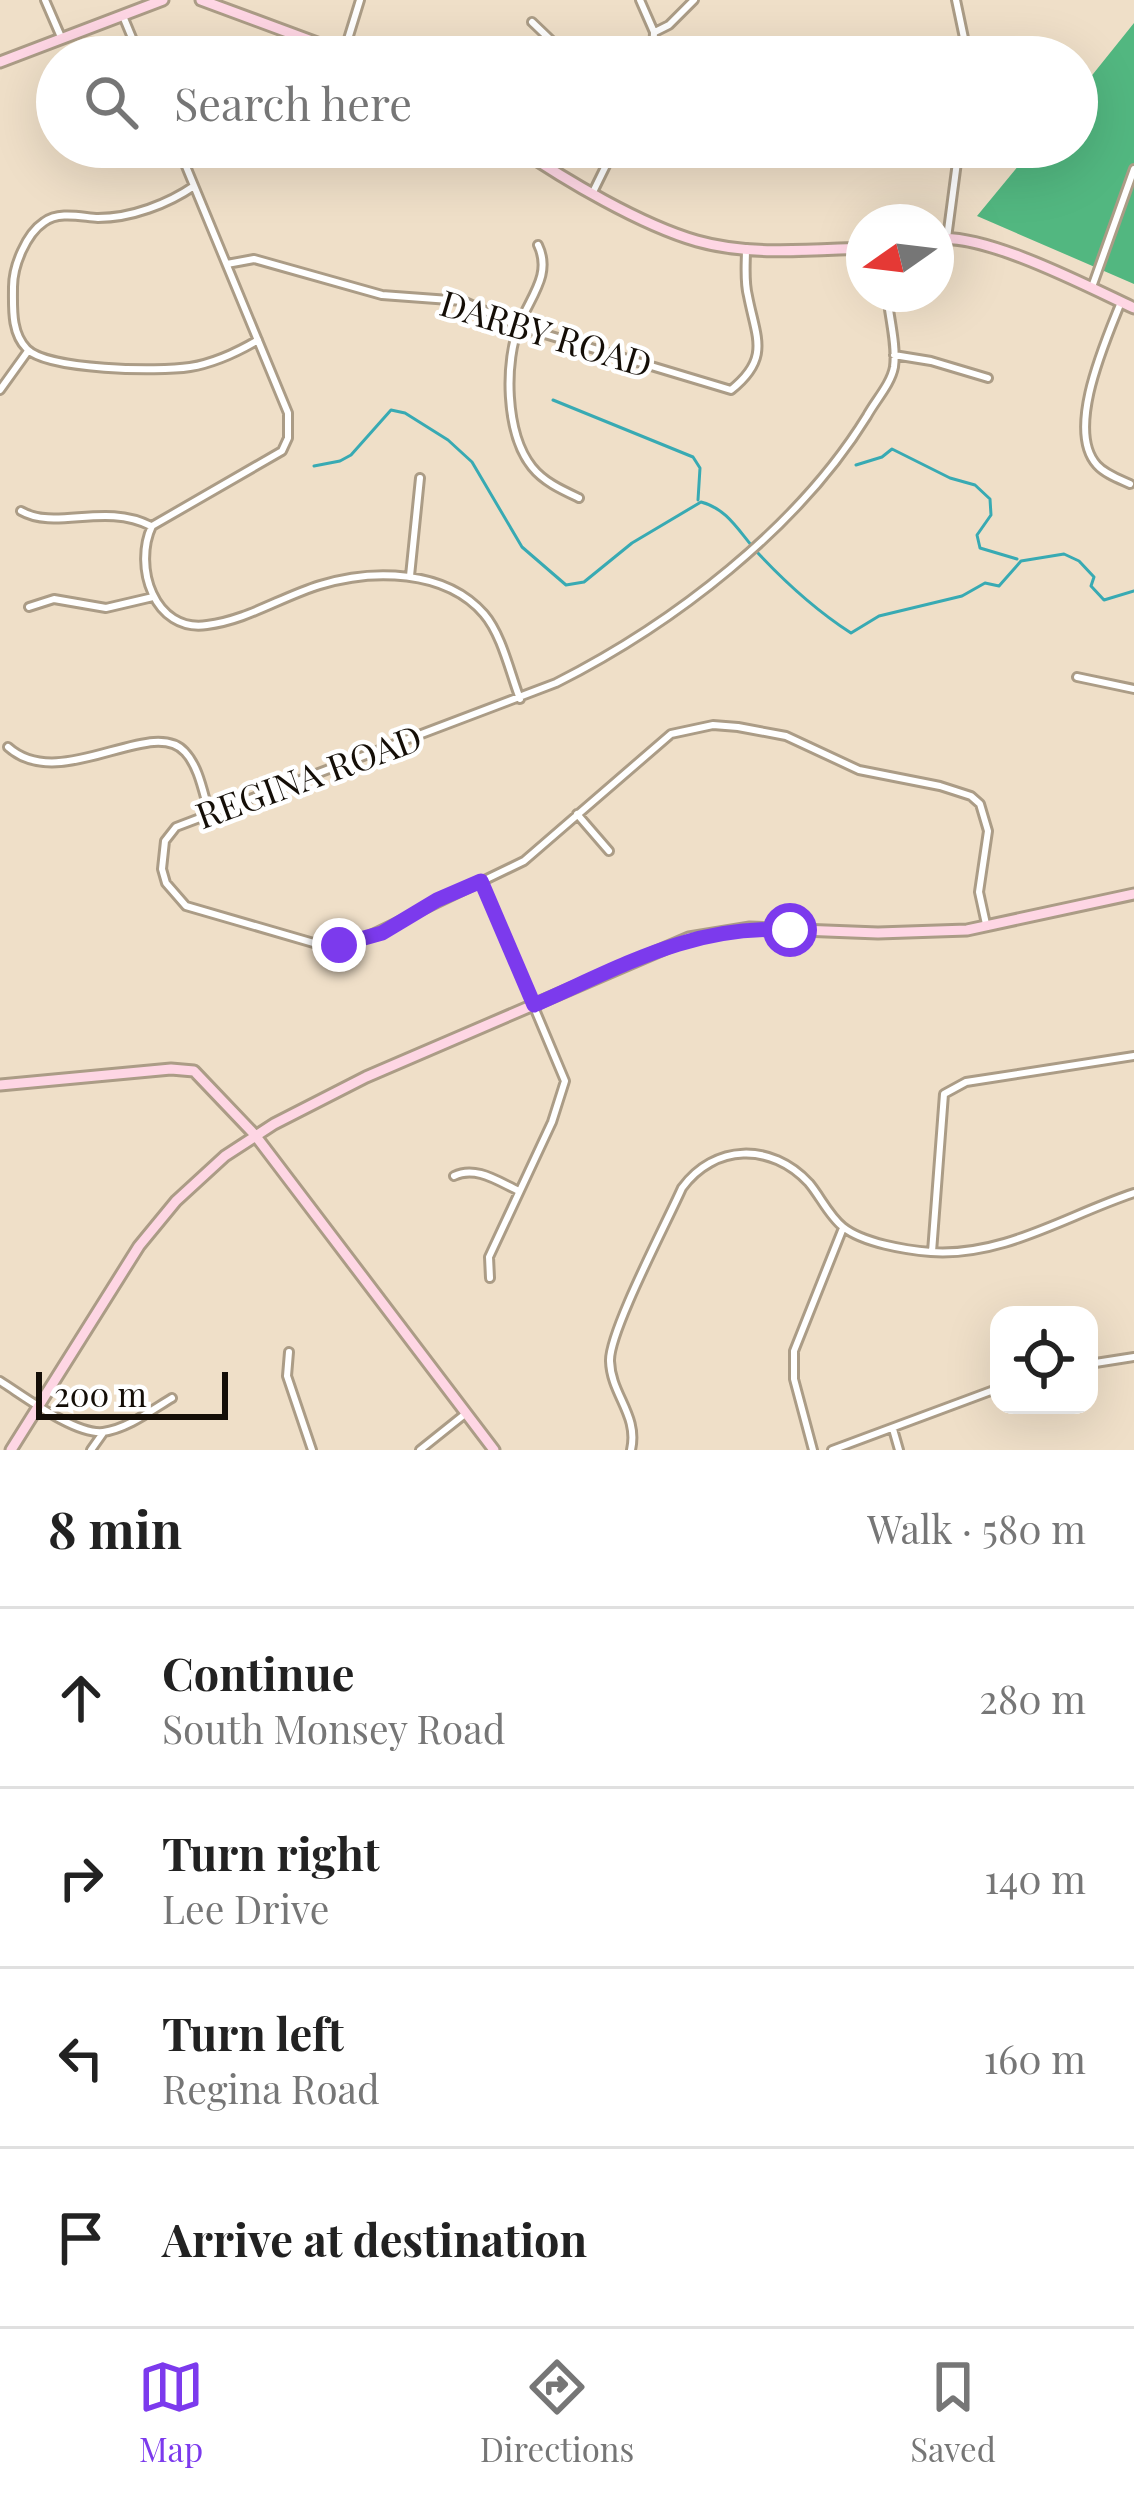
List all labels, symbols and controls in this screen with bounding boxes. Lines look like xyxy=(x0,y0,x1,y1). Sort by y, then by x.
search box xyxy=(36,36,1098,168)
icon: search xyxy=(78,69,144,135)
text: Search here xyxy=(174,72,412,132)
north arrow xyxy=(846,204,954,312)
street label: DARBY ROAD xyxy=(435,277,658,387)
street label: REGINA ROAD xyxy=(189,712,428,838)
route start xyxy=(763,903,817,957)
route end xyxy=(312,918,366,972)
map controls xyxy=(990,1306,1098,1414)
button: locate xyxy=(990,1306,1098,1414)
scale bar xyxy=(36,1366,228,1419)
text: 200 m xyxy=(54,1371,147,1415)
text: 8 min xyxy=(48,1494,182,1562)
text: Walk · 580 m xyxy=(867,1502,1086,1554)
text: Continue xyxy=(162,1642,354,1702)
icon: ahead xyxy=(48,1665,114,1731)
text: 280 m xyxy=(979,1672,1086,1724)
text: South Monsey Road xyxy=(162,1702,505,1754)
text: Turn right xyxy=(162,1822,380,1882)
icon: right xyxy=(48,1845,114,1911)
text: 140 m xyxy=(985,1852,1086,1904)
text: Lee Drive xyxy=(162,1882,330,1934)
text: Turn left xyxy=(162,2002,344,2062)
icon: left xyxy=(48,2025,114,2091)
text: 160 m xyxy=(984,2032,1086,2084)
text: Regina Road xyxy=(162,2062,380,2114)
icon: arrive xyxy=(48,2205,114,2271)
text: Arrive at destination xyxy=(162,2208,587,2268)
tab: Map xyxy=(138,2354,204,2470)
tab: Directions xyxy=(480,2354,634,2470)
tab: Saved xyxy=(910,2354,996,2470)

